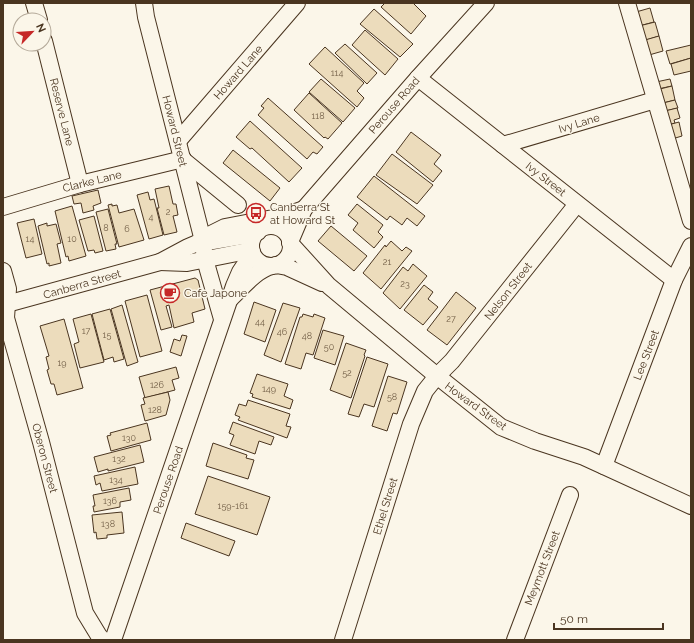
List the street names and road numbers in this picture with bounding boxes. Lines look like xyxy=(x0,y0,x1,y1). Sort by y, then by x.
street label: Howard Lane xyxy=(211,42,266,102)
street label: Perouse Road xyxy=(366,74,423,136)
street label: Reserve Lane xyxy=(47,77,76,148)
street label: Howard Street xyxy=(159,94,190,168)
street label: Ivy Lane xyxy=(557,111,602,136)
street label: Ivy Street xyxy=(523,160,569,199)
street label: Clarke Lane xyxy=(61,168,124,195)
street label: Nelson Street xyxy=(482,260,535,323)
street label: Canberra Street xyxy=(42,267,123,302)
street label: Lee Street xyxy=(631,328,662,382)
street label: Howard Street xyxy=(442,380,509,433)
street label: Oberon Street xyxy=(29,422,60,495)
street label: Perouse Road xyxy=(151,444,186,516)
street label: Ethel Street xyxy=(371,476,400,536)
street label: Meymott Street xyxy=(522,529,563,607)

